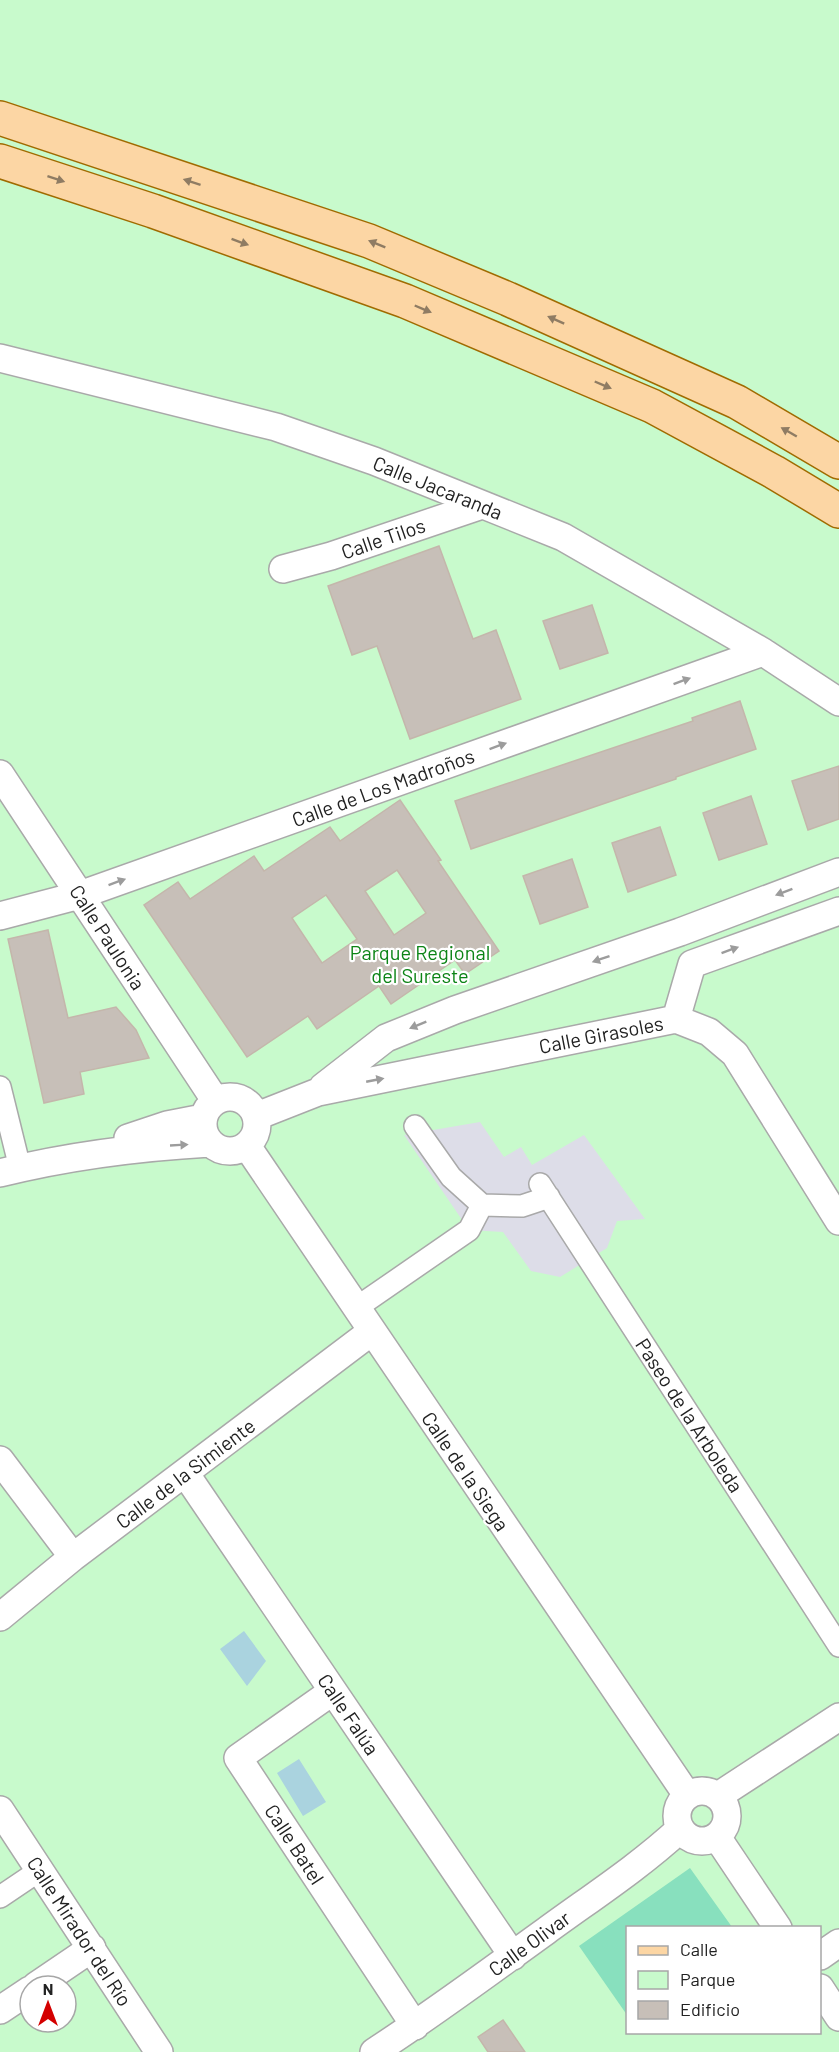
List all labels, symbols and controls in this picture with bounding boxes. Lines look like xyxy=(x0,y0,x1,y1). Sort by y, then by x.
one-way arrow xyxy=(47,175,65,184)
one-way arrow xyxy=(183,176,201,186)
one-way arrow xyxy=(231,238,249,248)
one-way arrow xyxy=(367,239,385,249)
one-way arrow xyxy=(415,304,433,314)
one-way arrow xyxy=(548,316,565,325)
one-way arrow xyxy=(594,380,612,390)
one-way arrow xyxy=(781,427,797,438)
street label: Calle Jacaranda xyxy=(370,450,506,524)
street label: Calle Tilos xyxy=(338,512,428,564)
one-way arrow xyxy=(673,675,691,685)
one-way arrow xyxy=(489,741,507,751)
street label: Calle de Los Madroños xyxy=(289,743,477,831)
one-way arrow xyxy=(108,876,126,886)
street label: Calle Paulonia xyxy=(65,880,151,994)
one-way arrow xyxy=(775,888,793,898)
park label: Parque Regional del Sureste xyxy=(350,940,490,987)
one-way arrow xyxy=(721,945,739,955)
one-way arrow xyxy=(592,955,610,965)
street label: Calle Girasoles xyxy=(537,1010,665,1058)
one-way arrow xyxy=(408,1020,426,1030)
one-way arrow xyxy=(366,1075,385,1084)
one-way arrow xyxy=(170,1140,189,1149)
street label: Paseo de la Arboleda xyxy=(631,1333,749,1497)
street label: Calle de la Siega xyxy=(417,1407,515,1535)
street label: Calle de la Simiente xyxy=(111,1413,259,1533)
street label: Calle Falúa xyxy=(313,1669,385,1759)
street label: Calle Batel xyxy=(260,1799,330,1889)
street label: Calle Mirador del Río xyxy=(23,1852,137,2010)
street label: Calle Olivar xyxy=(484,1905,574,1981)
legend xyxy=(626,1926,821,2034)
text: Calle xyxy=(680,1938,718,1960)
text: Parque xyxy=(680,1968,735,1990)
north arrow xyxy=(18,1974,78,2034)
text: N xyxy=(43,1979,53,1998)
text: Edificio xyxy=(680,1998,740,2020)

